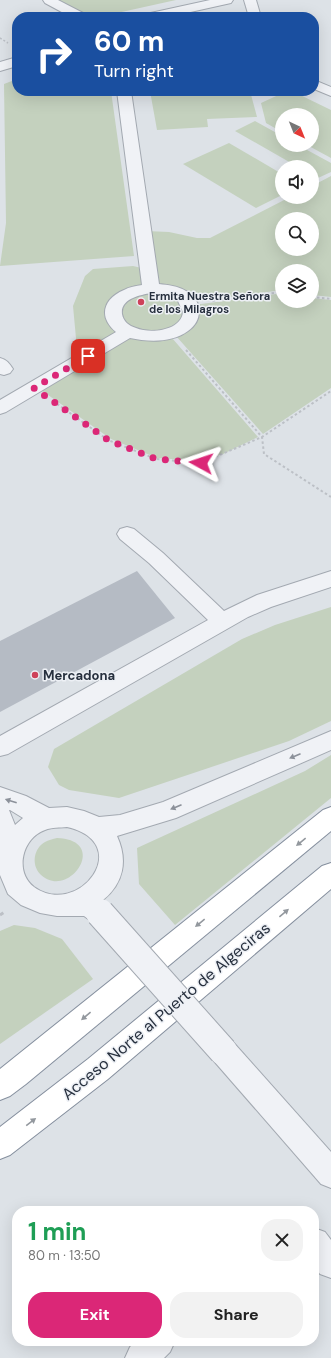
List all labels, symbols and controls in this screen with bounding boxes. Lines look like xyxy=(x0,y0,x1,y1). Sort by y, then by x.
text: 60 m xyxy=(94,23,164,60)
icon: right xyxy=(28,28,80,80)
text: Turn right xyxy=(94,59,174,83)
north arrow xyxy=(275,108,319,152)
map controls xyxy=(275,108,319,308)
button: sound xyxy=(275,160,319,204)
button: search xyxy=(275,212,319,256)
button: layers xyxy=(275,264,319,308)
place label: Ermita Nuestra Señora de los Milagros xyxy=(149,289,270,316)
marker: Ermita Nuestra Señora de los Milagros xyxy=(136,297,146,307)
pin xyxy=(71,339,105,373)
icon: arrive xyxy=(77,345,99,367)
position arrow xyxy=(180,442,222,484)
place label: Mercadona xyxy=(43,667,115,684)
marker: Mercadona xyxy=(30,670,40,680)
one-way arrow xyxy=(290,753,301,759)
one-way arrow xyxy=(5,797,17,803)
one-way arrow xyxy=(170,804,182,811)
one-way arrow xyxy=(295,837,306,846)
one-way arrow xyxy=(279,909,290,918)
street label: Acceso Norte al Puerto de Algeciras xyxy=(57,917,275,1105)
one-way arrow xyxy=(194,919,205,928)
one-way arrow xyxy=(80,1011,91,1020)
one-way arrow xyxy=(26,1118,37,1126)
text: 1 min xyxy=(28,1216,86,1247)
button: close xyxy=(261,1219,303,1261)
text: 80 m · 13:50 xyxy=(28,1247,101,1264)
button: Exit xyxy=(28,1292,162,1338)
button: Share xyxy=(170,1292,303,1338)

